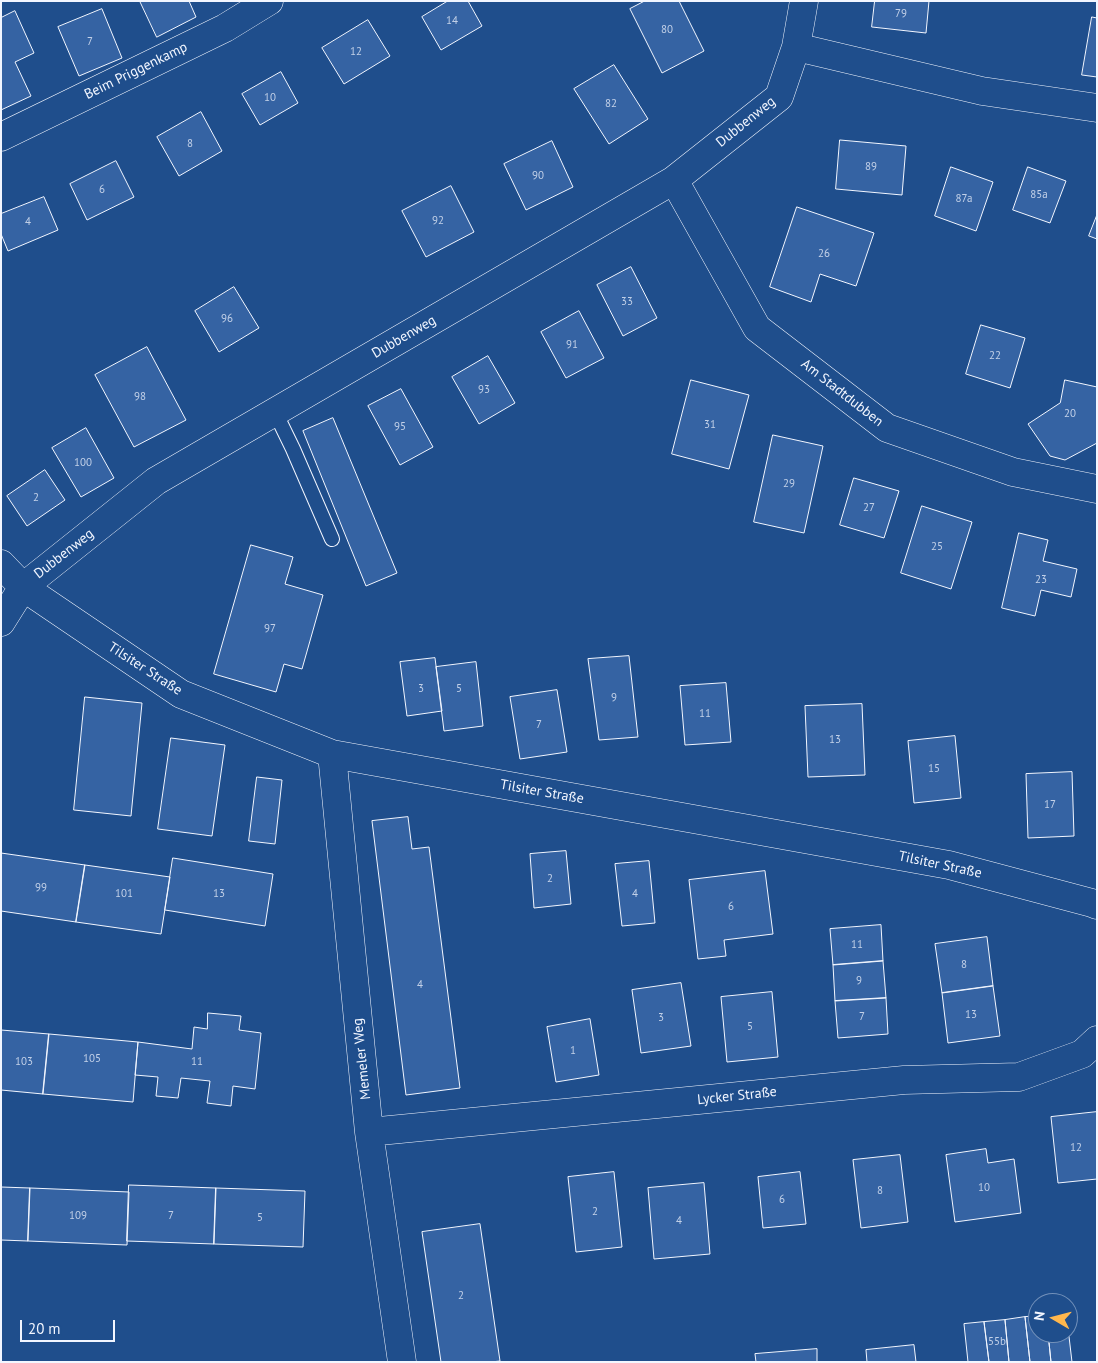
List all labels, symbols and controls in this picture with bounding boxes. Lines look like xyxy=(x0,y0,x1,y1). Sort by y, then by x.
house number: 79 xyxy=(895,7,907,21)
house number: 14 xyxy=(446,14,458,28)
house number: 80 xyxy=(661,23,673,37)
house number: 7 xyxy=(87,35,93,49)
street label: Beim Priggenkamp xyxy=(82,39,190,103)
house number: 12 xyxy=(350,45,362,59)
house number: 10 xyxy=(264,91,276,105)
street label: Dubbenweg xyxy=(713,93,779,151)
house number: 82 xyxy=(605,97,617,111)
house number: 8 xyxy=(187,137,193,151)
house number: 89 xyxy=(865,160,877,174)
house number: 90 xyxy=(532,169,544,183)
house number: 6 xyxy=(99,183,105,197)
house number: 85a xyxy=(1030,188,1048,202)
house number: 87a xyxy=(956,192,972,206)
house number: 92 xyxy=(432,214,444,228)
house number: 4 xyxy=(25,215,31,229)
house number: 26 xyxy=(818,247,830,261)
house number: 33 xyxy=(621,295,633,309)
house number: 96 xyxy=(221,312,233,326)
street label: Dubbenweg xyxy=(369,312,439,362)
house number: 91 xyxy=(566,338,578,352)
house number: 22 xyxy=(989,349,1001,363)
street label: Am Stadtdubben xyxy=(798,356,886,430)
house number: 93 xyxy=(478,383,490,397)
house number: 98 xyxy=(134,390,146,404)
house number: 20 xyxy=(1064,407,1076,421)
house number: 31 xyxy=(704,418,716,432)
house number: 95 xyxy=(394,420,406,434)
house number: 100 xyxy=(74,456,92,470)
house number: 29 xyxy=(783,477,795,491)
house number: 2 xyxy=(33,491,39,505)
house number: 27 xyxy=(863,501,875,515)
street label: Dubbenweg xyxy=(31,525,97,583)
house number: 25 xyxy=(931,540,943,554)
house number: 23 xyxy=(1035,573,1047,587)
house number: 97 xyxy=(264,622,276,636)
street label: Tilsiter Straße xyxy=(105,639,185,699)
house number: 3 xyxy=(418,682,424,696)
house number: 5 xyxy=(456,682,462,696)
house number: 9 xyxy=(611,691,617,705)
house number: 11 xyxy=(699,707,711,721)
house number: 7 xyxy=(536,718,542,732)
house number: 13 xyxy=(829,733,841,747)
house number: 15 xyxy=(928,762,940,776)
street label: Tilsiter Straße xyxy=(499,776,585,808)
house number: 17 xyxy=(1044,798,1056,812)
street label: Tilsiter Straße xyxy=(897,848,983,882)
house number: 2 xyxy=(547,872,553,886)
house number: 99 xyxy=(35,881,47,895)
house number: 101 xyxy=(115,887,133,901)
house number: 13 xyxy=(213,887,225,901)
house number: 4 xyxy=(632,887,638,901)
house number: 6 xyxy=(728,900,734,914)
house number: 11 xyxy=(851,938,863,952)
house number: 8 xyxy=(961,958,967,972)
house number: 9 xyxy=(856,974,862,988)
house number: 4 xyxy=(417,978,423,992)
house number: 13 xyxy=(965,1008,977,1022)
house number: 7 xyxy=(859,1010,865,1024)
house number: 3 xyxy=(658,1011,664,1025)
street label: Memeler Weg xyxy=(349,1017,375,1101)
house number: 5 xyxy=(747,1020,753,1034)
house number: 1 xyxy=(570,1044,576,1058)
house number: 105 xyxy=(83,1052,101,1066)
house number: 103 xyxy=(15,1055,33,1069)
house number: 11 xyxy=(191,1055,203,1069)
street label: Lycker Straße xyxy=(696,1083,778,1109)
house number: 12 xyxy=(1070,1141,1082,1155)
house number: 10 xyxy=(978,1181,990,1195)
house number: 8 xyxy=(877,1184,883,1198)
house number: 6 xyxy=(779,1193,785,1207)
house number: 2 xyxy=(592,1205,598,1219)
house number: 109 xyxy=(69,1209,87,1223)
house number: 7 xyxy=(168,1209,174,1223)
house number: 5 xyxy=(257,1211,263,1225)
house number: 4 xyxy=(676,1214,682,1228)
house number: 2 xyxy=(458,1289,464,1303)
north arrow xyxy=(1028,1293,1078,1343)
scale bar xyxy=(22,1310,118,1342)
text: N xyxy=(1030,1310,1049,1322)
text: 20 m xyxy=(28,1319,61,1338)
house number: 55b xyxy=(988,1335,1006,1349)

